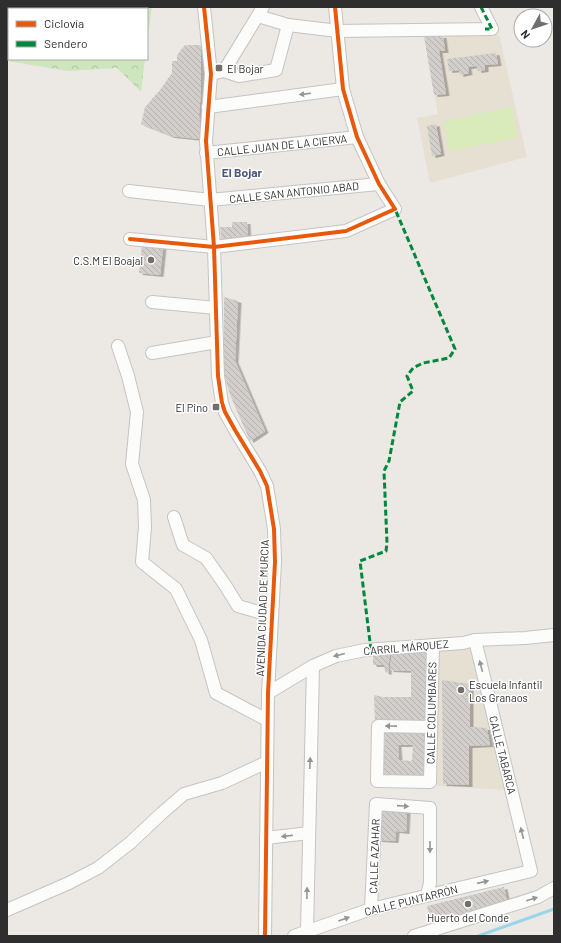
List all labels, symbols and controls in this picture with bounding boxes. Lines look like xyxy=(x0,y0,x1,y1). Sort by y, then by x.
legend xyxy=(8,8,148,60)
north arrow xyxy=(513,8,553,48)
text: Ciclovía xyxy=(44,16,84,30)
text: N xyxy=(518,28,532,42)
text: Sendero xyxy=(44,36,88,50)
place label: El Bojar xyxy=(227,62,264,75)
marker: El Bojar xyxy=(214,63,224,73)
one-way arrow xyxy=(299,91,311,97)
street label: CALLE JUAN DE LA CIERVA xyxy=(216,132,348,158)
district label: El Bojar xyxy=(222,165,263,179)
street label: CALLE SAN ANTONIO ABAD xyxy=(229,179,360,205)
place label: C.S.M El Boajal xyxy=(73,254,143,267)
marker: C.S.M El Boajal xyxy=(146,255,156,265)
place label: El Pino xyxy=(175,401,208,414)
marker: El Pino xyxy=(211,402,221,412)
street label: AVENIDA CIUDAD DE MURCIA xyxy=(253,539,271,677)
street label: CARRIL MÁRQUEZ xyxy=(363,637,449,657)
one-way arrow xyxy=(333,653,346,659)
one-way arrow xyxy=(478,659,484,672)
street label: CALLE COLUMBARES xyxy=(424,662,438,764)
place label: Escuela Infantil Los Granaos xyxy=(469,678,542,704)
marker: Escuela Infantil Los Granaos xyxy=(456,685,466,695)
street label: CALLE TABARCA xyxy=(487,714,519,796)
one-way arrow xyxy=(385,723,398,729)
one-way arrow xyxy=(307,757,314,769)
one-way arrow xyxy=(397,802,409,809)
street label: CALLE AZAHAR xyxy=(366,818,382,894)
one-way arrow xyxy=(518,827,524,839)
one-way arrow xyxy=(281,833,293,839)
one-way arrow xyxy=(427,841,433,854)
one-way arrow xyxy=(477,879,489,885)
street label: CALLE PUNTARRÓN xyxy=(363,882,459,918)
one-way arrow xyxy=(304,887,311,899)
one-way arrow xyxy=(526,896,538,902)
marker: Huerto del Conde xyxy=(463,899,473,909)
place label: Huerto del Conde xyxy=(427,911,509,924)
one-way arrow xyxy=(339,915,351,921)

